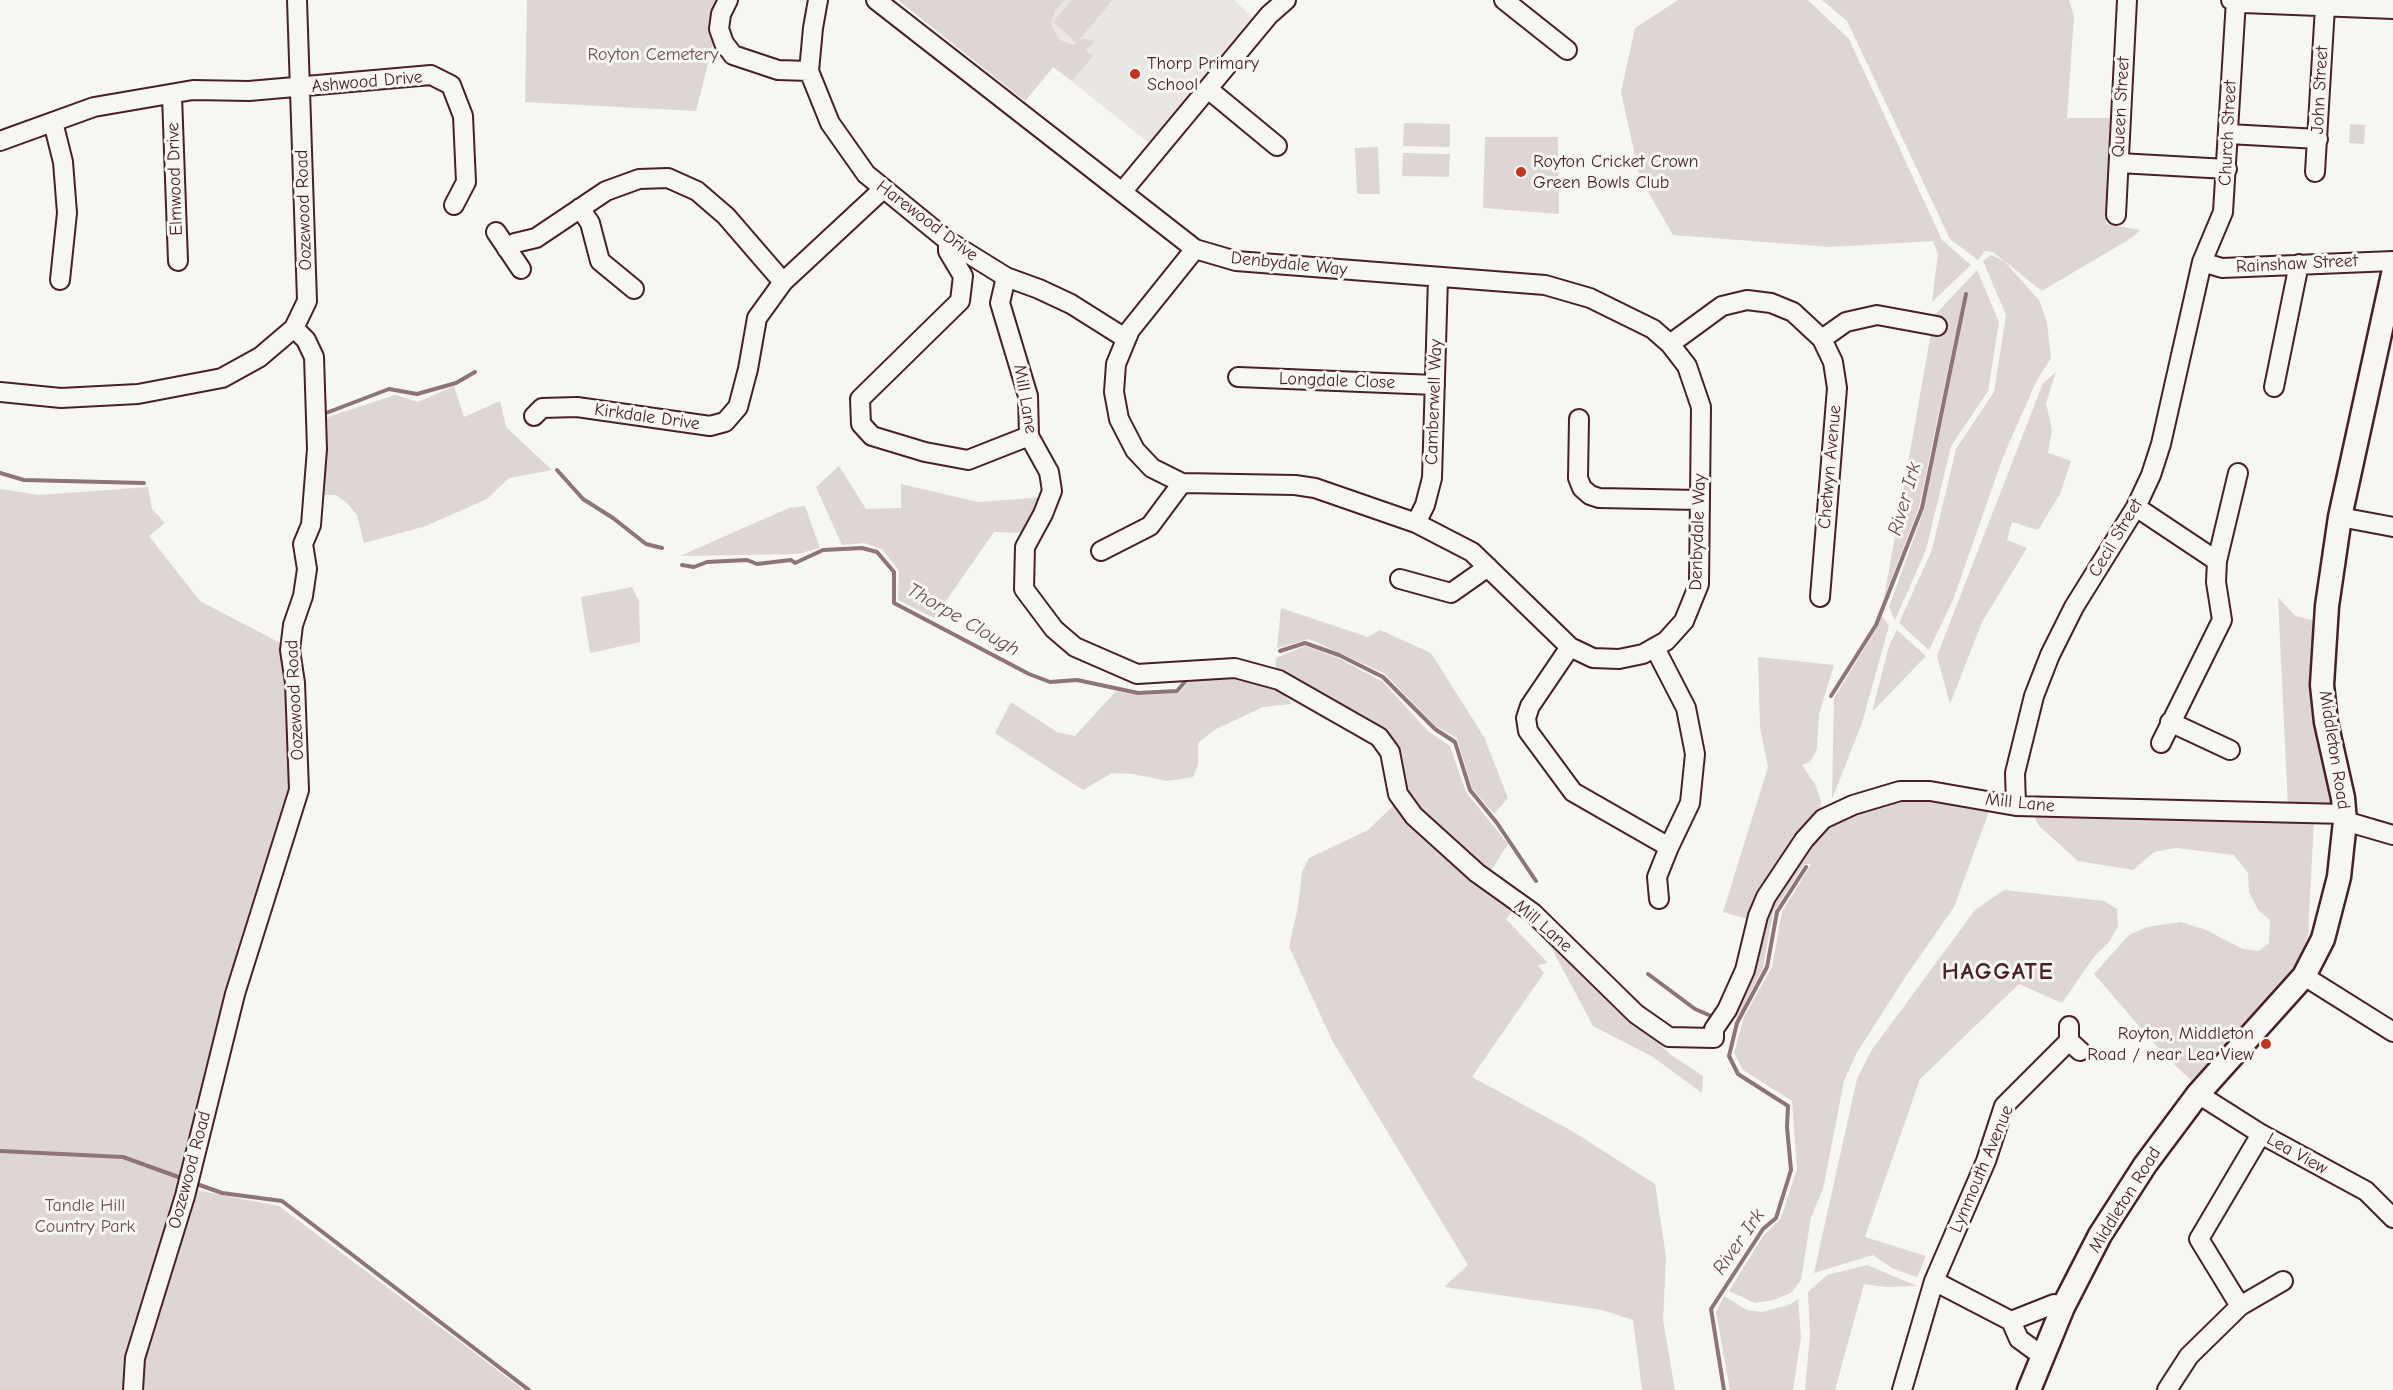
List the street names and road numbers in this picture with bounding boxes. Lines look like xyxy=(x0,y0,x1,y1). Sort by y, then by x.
street label: John Street xyxy=(2307,45,2333,135)
street label: Queen Street xyxy=(2108,56,2134,158)
street label: Ashwood Drive xyxy=(311,66,423,98)
street label: Church Street xyxy=(2214,80,2242,186)
street label: Elmwood Drive xyxy=(162,122,188,236)
street label: Oozewood Road xyxy=(291,149,317,271)
street label: Harewood Drive xyxy=(872,176,982,266)
street label: Denbydale Way xyxy=(1230,247,1348,281)
street label: Rainshaw Street xyxy=(2235,250,2359,278)
street label: Camberwell Way xyxy=(1421,339,1447,465)
street label: Mill Lane xyxy=(1008,363,1042,435)
street label: Longdale Close xyxy=(1278,368,1396,394)
street label: Kirkdale Drive xyxy=(593,399,701,435)
street label: Chetwyn Avenue xyxy=(1814,404,1846,530)
street label: Denbydale Way xyxy=(1685,473,1711,591)
street label: Cecil Street xyxy=(2084,495,2148,581)
street label: Oozewood Road xyxy=(281,639,309,761)
street label: Middleton Road xyxy=(2314,689,2354,811)
street label: Mill Lane xyxy=(1984,789,2056,817)
street label: Mill Lane xyxy=(1509,895,1577,957)
street label: Lynmouth Avenue xyxy=(1945,1102,2019,1236)
street label: Oozewood Road xyxy=(164,1109,216,1231)
street label: Lea View xyxy=(2263,1128,2331,1180)
street label: Middleton Road xyxy=(2084,1143,2166,1257)

